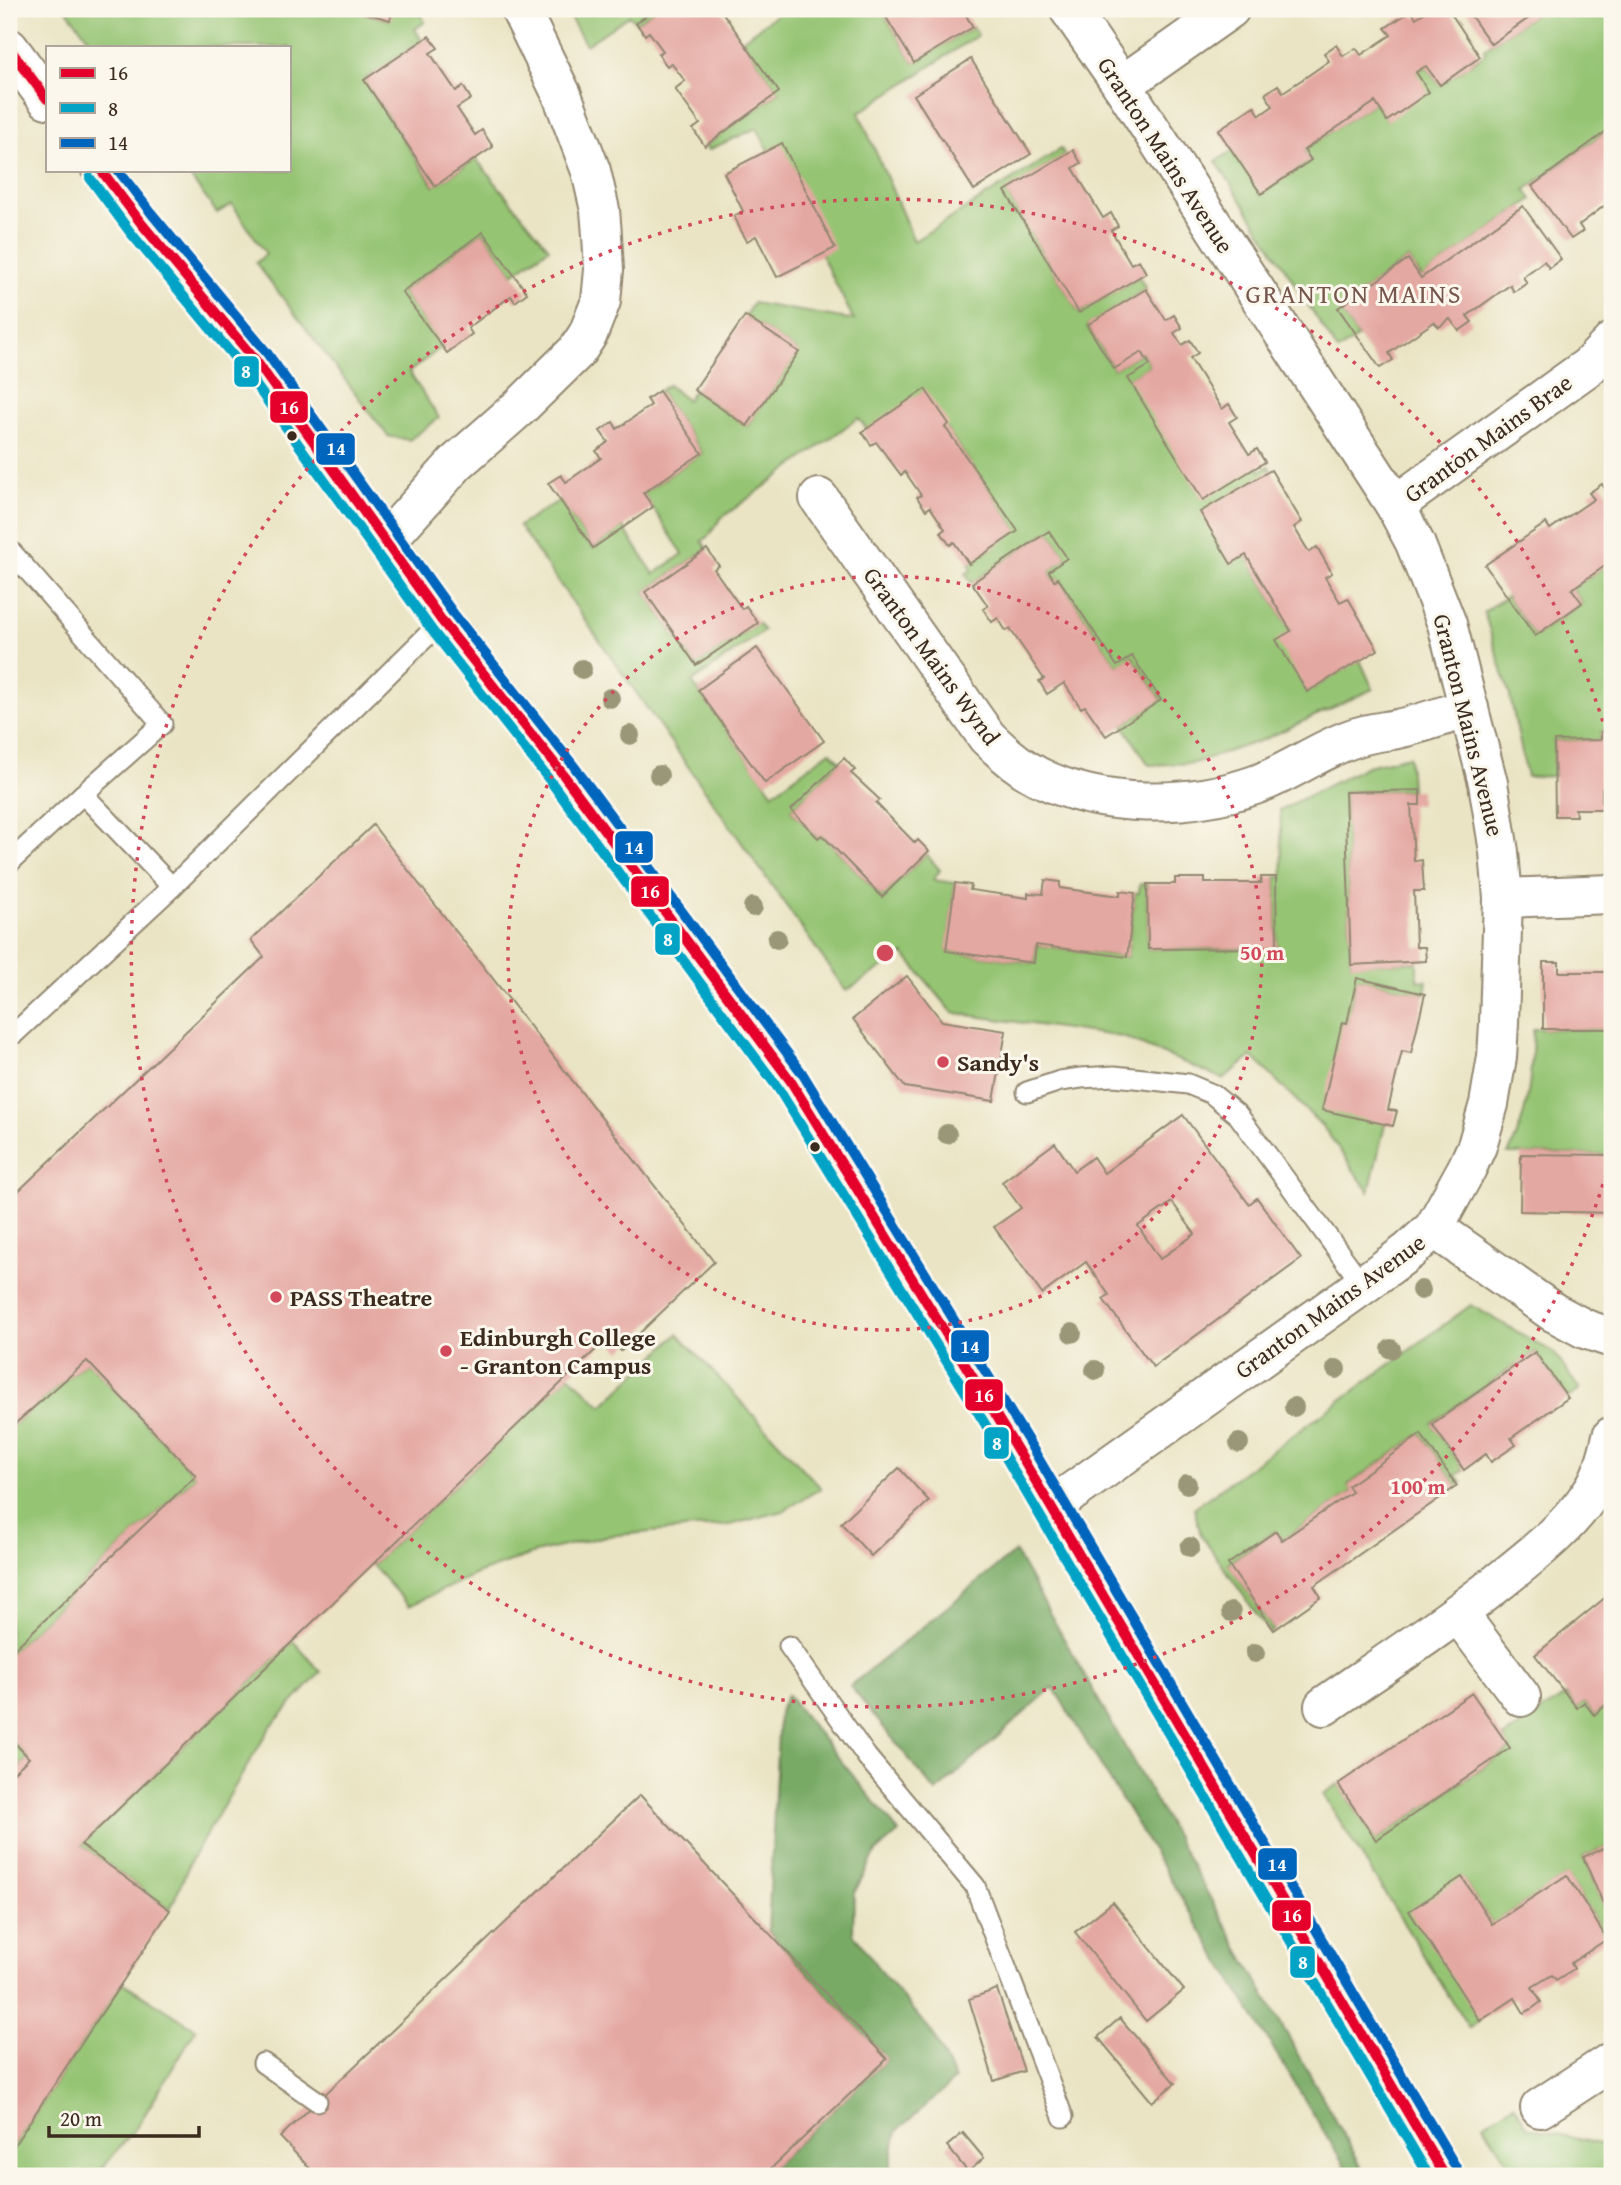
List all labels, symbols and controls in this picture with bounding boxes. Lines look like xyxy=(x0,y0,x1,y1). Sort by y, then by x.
legend xyxy=(46,46,290,172)
street label: Granton Mains Avenue xyxy=(1089,50,1243,260)
text: 16 xyxy=(108,57,128,88)
text: 8 xyxy=(108,93,118,124)
text: 14 xyxy=(108,127,128,158)
district label: GRANTON MAINS xyxy=(1246,274,1462,313)
line badge: 8 xyxy=(233,355,260,388)
text: 8 xyxy=(241,357,251,385)
street label: Granton Mains Brae xyxy=(1397,365,1579,511)
line badge: 16 xyxy=(269,390,309,424)
text: 16 xyxy=(279,393,299,421)
unlabelled marker xyxy=(285,429,299,443)
line badge: 14 xyxy=(315,432,356,466)
text: 14 xyxy=(326,434,346,462)
street label: Granton Mains Wynd xyxy=(855,560,1009,753)
street label: Granton Mains Avenue xyxy=(1424,610,1514,840)
line badge: 14 xyxy=(614,830,654,864)
text: 14 xyxy=(624,833,644,861)
line badge: 16 xyxy=(630,875,670,908)
text: 16 xyxy=(640,877,660,905)
line badge: 8 xyxy=(654,922,681,956)
text: 8 xyxy=(663,925,673,953)
text: 50 m xyxy=(1240,937,1284,968)
centre of rings xyxy=(873,941,897,965)
place label: Sandy's xyxy=(957,1045,1039,1080)
marker: Sandy's xyxy=(935,1054,951,1070)
unlabelled marker xyxy=(808,1140,822,1154)
street label: Granton Mains Avenue xyxy=(1228,1225,1432,1387)
place label: PASS Theatre xyxy=(290,1280,433,1315)
marker: PASS Theatre xyxy=(268,1289,284,1305)
place label: Edinburgh College - Granton Campus xyxy=(460,1320,656,1383)
line badge: 14 xyxy=(950,1329,990,1363)
text: 14 xyxy=(960,1332,980,1360)
marker: Edinburgh College - Granton Campus xyxy=(438,1343,454,1359)
line badge: 16 xyxy=(964,1378,1004,1412)
text: 16 xyxy=(974,1381,994,1409)
line badge: 8 xyxy=(983,1426,1010,1460)
text: 8 xyxy=(992,1429,1002,1457)
text: 100 m xyxy=(1390,1471,1446,1502)
line badge: 14 xyxy=(1257,1847,1298,1881)
text: 14 xyxy=(1267,1850,1287,1878)
line badge: 16 xyxy=(1271,1899,1312,1932)
text: 16 xyxy=(1282,1901,1302,1929)
line badge: 8 xyxy=(1289,1945,1316,1979)
text: 8 xyxy=(1298,1948,1308,1976)
scale bar xyxy=(49,2094,200,2138)
text: 20 m xyxy=(60,2103,102,2134)

